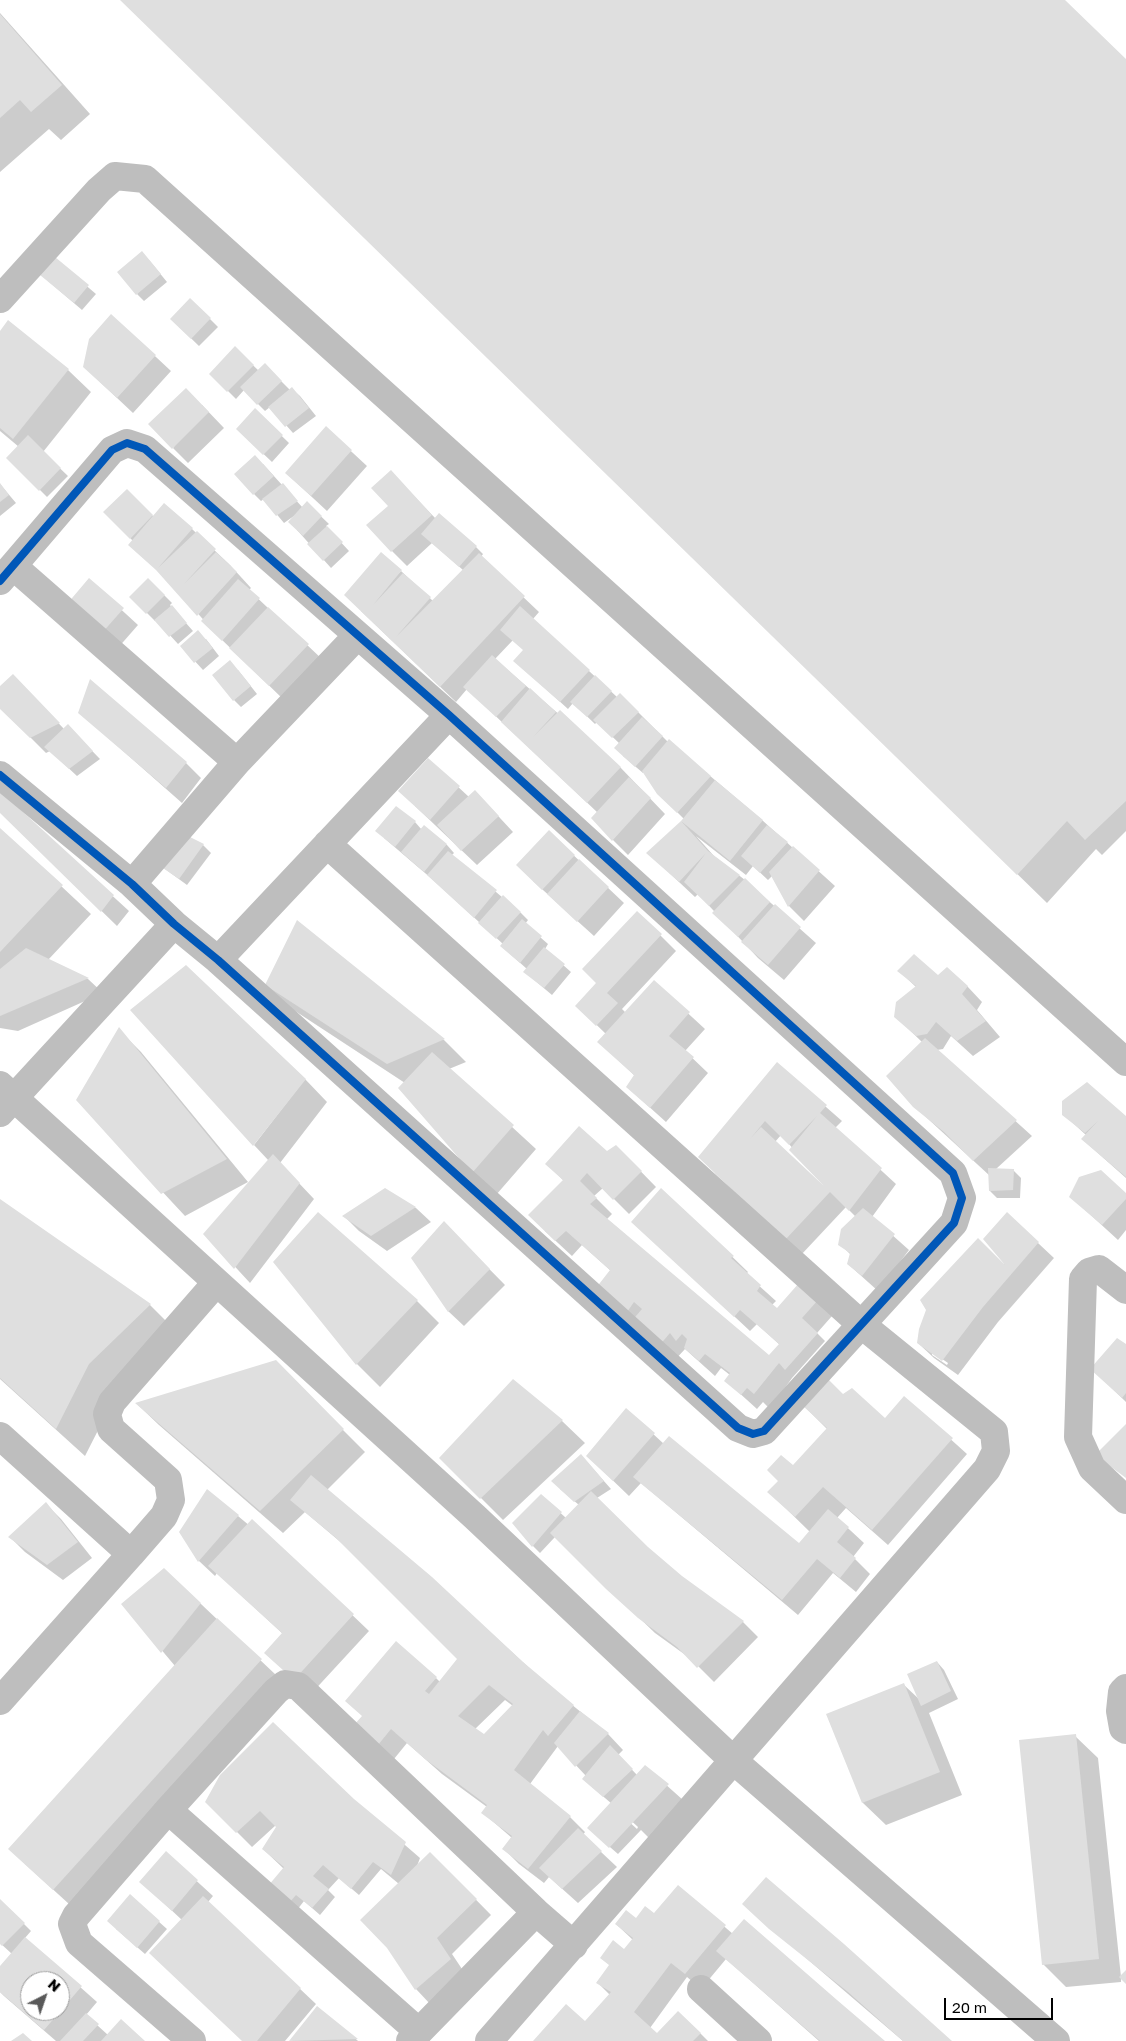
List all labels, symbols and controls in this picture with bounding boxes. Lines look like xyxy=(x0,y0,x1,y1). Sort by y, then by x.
north arrow xyxy=(20,1971,70,2021)
text: N xyxy=(45,1975,64,1995)
scale bar xyxy=(946,1988,1055,2020)
text: 20 m xyxy=(952,1998,987,2016)

